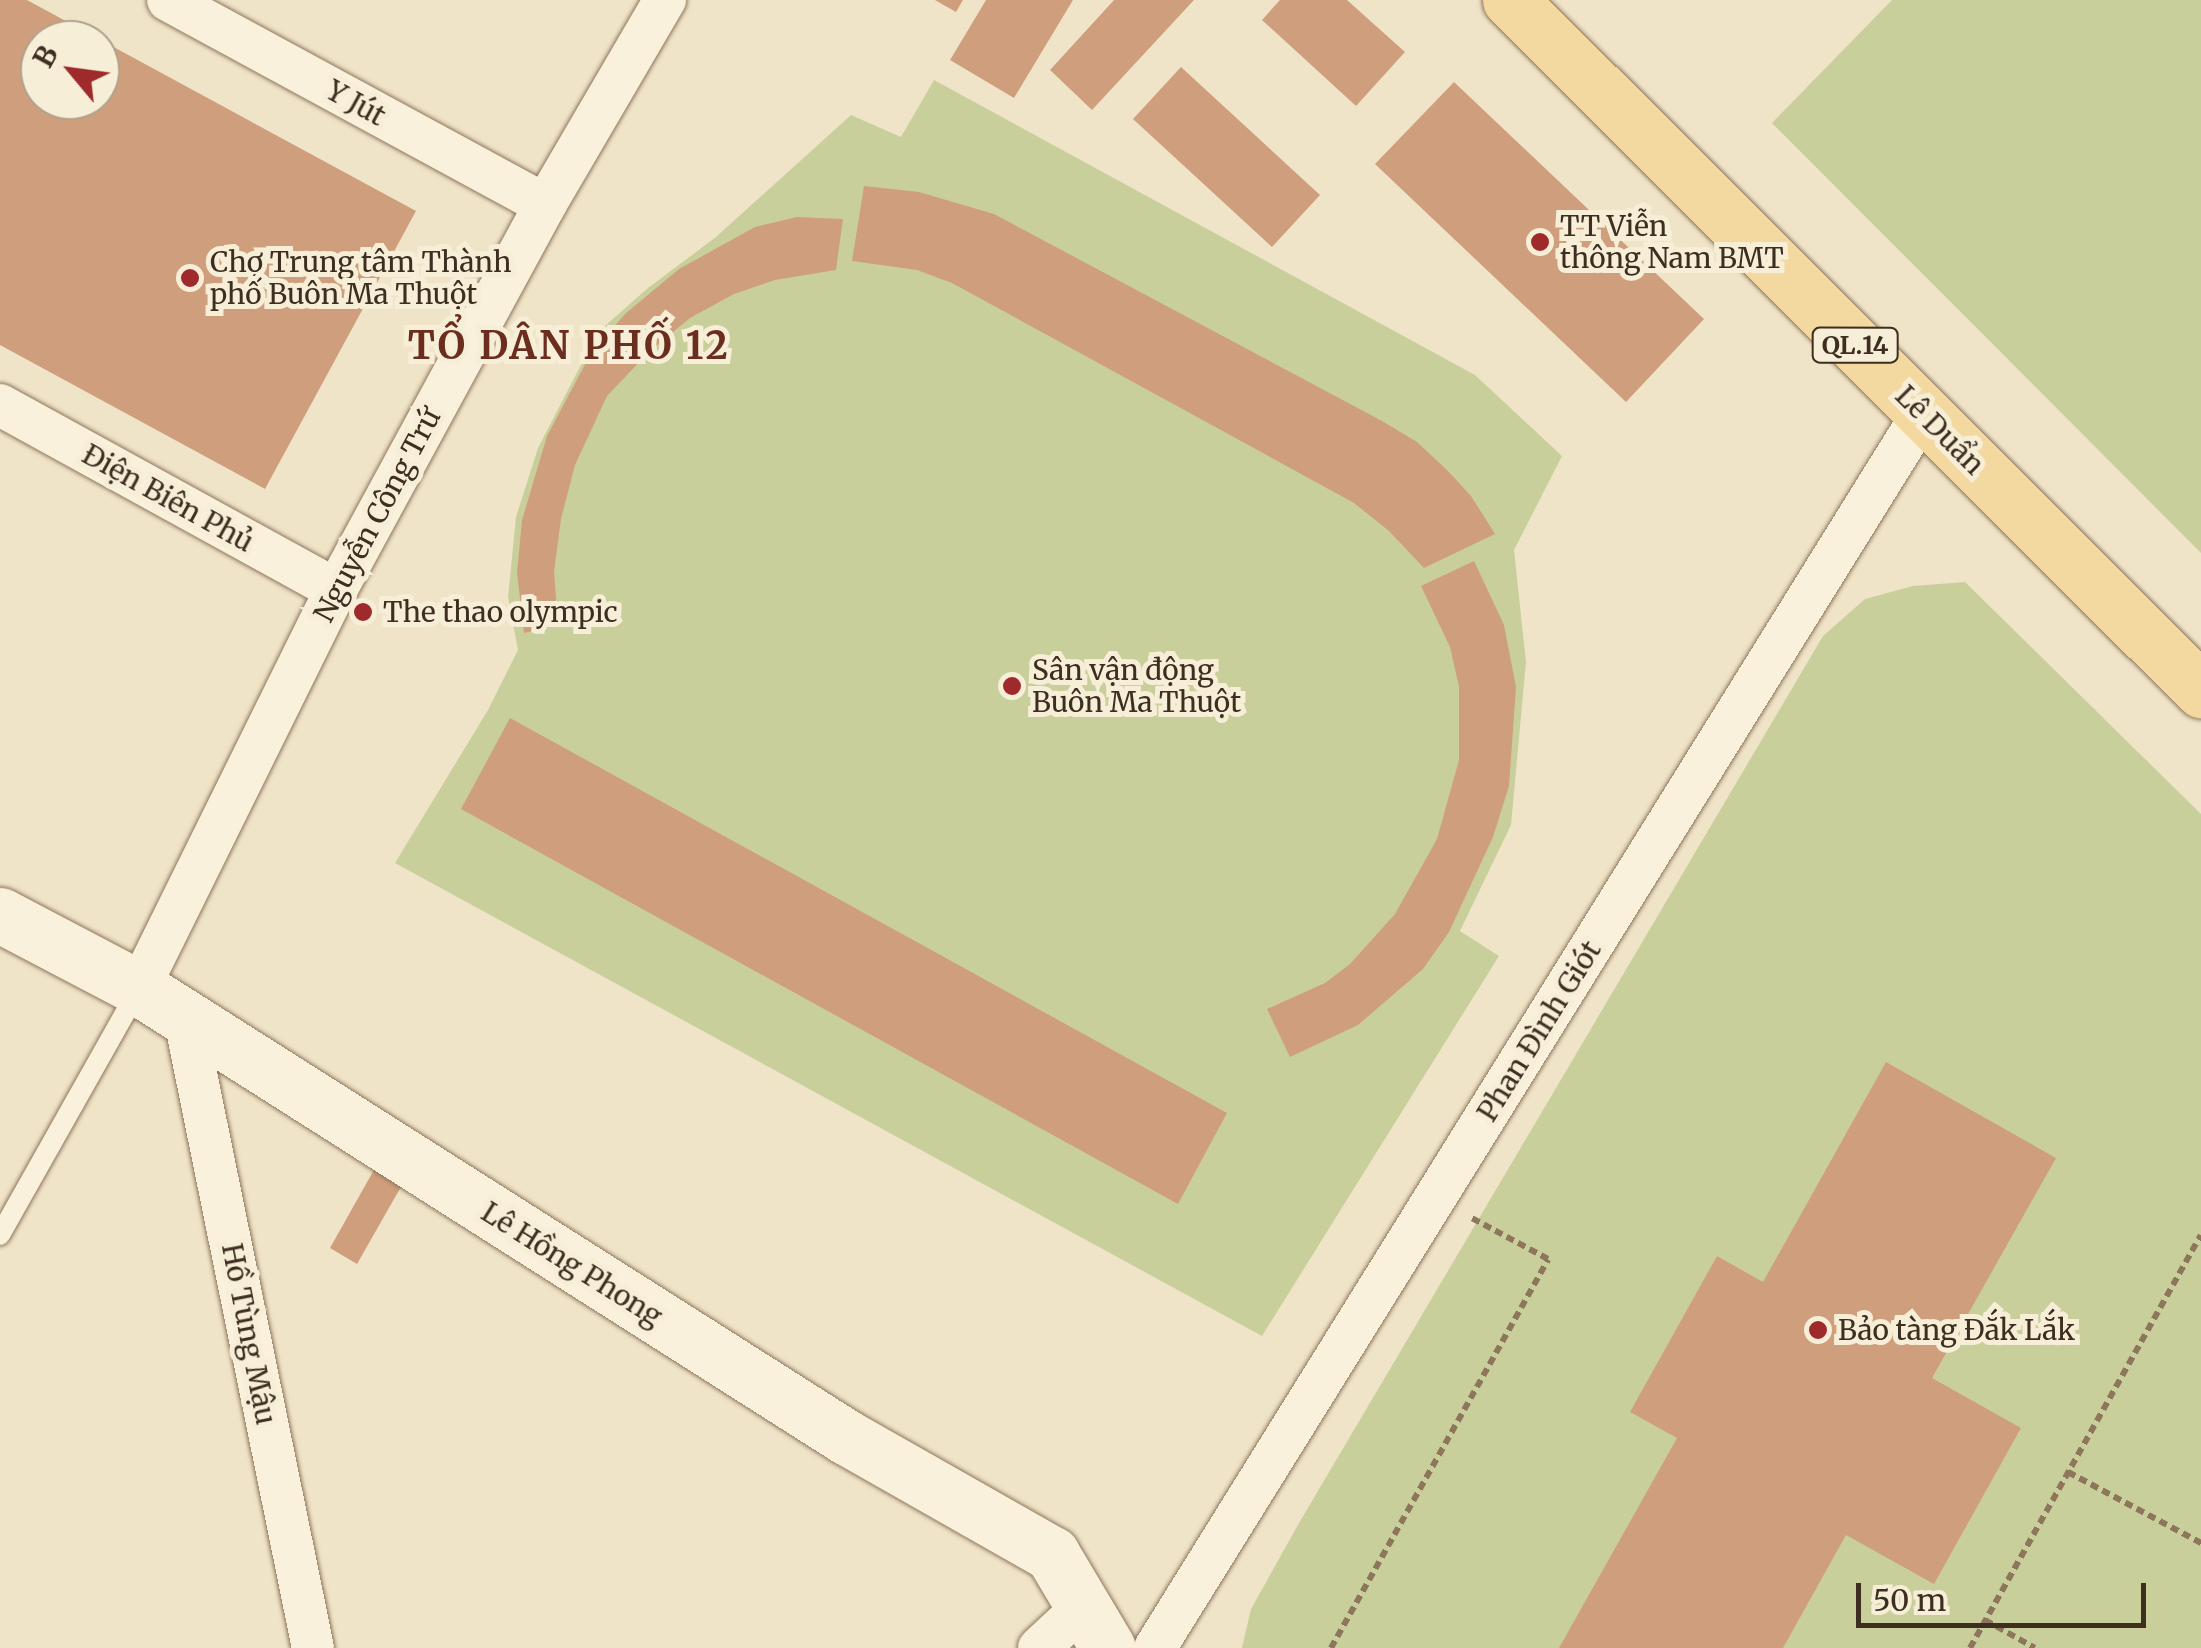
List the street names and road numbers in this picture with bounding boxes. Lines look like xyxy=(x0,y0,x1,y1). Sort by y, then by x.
street label: Y Jút xyxy=(321,73,391,133)
road number: QL.14 xyxy=(1810,325,1900,365)
street label: Lê Duẩn xyxy=(1889,379,1991,481)
street label: Nguyễn Công Trứ xyxy=(307,403,447,627)
street label: Điện Biên Phủ xyxy=(77,437,259,559)
street label: Phan Đình Giót xyxy=(1470,935,1608,1127)
street label: Lê Hồng Phong xyxy=(475,1195,669,1333)
street label: Hồ Tùng Mậu xyxy=(215,1241,283,1427)

